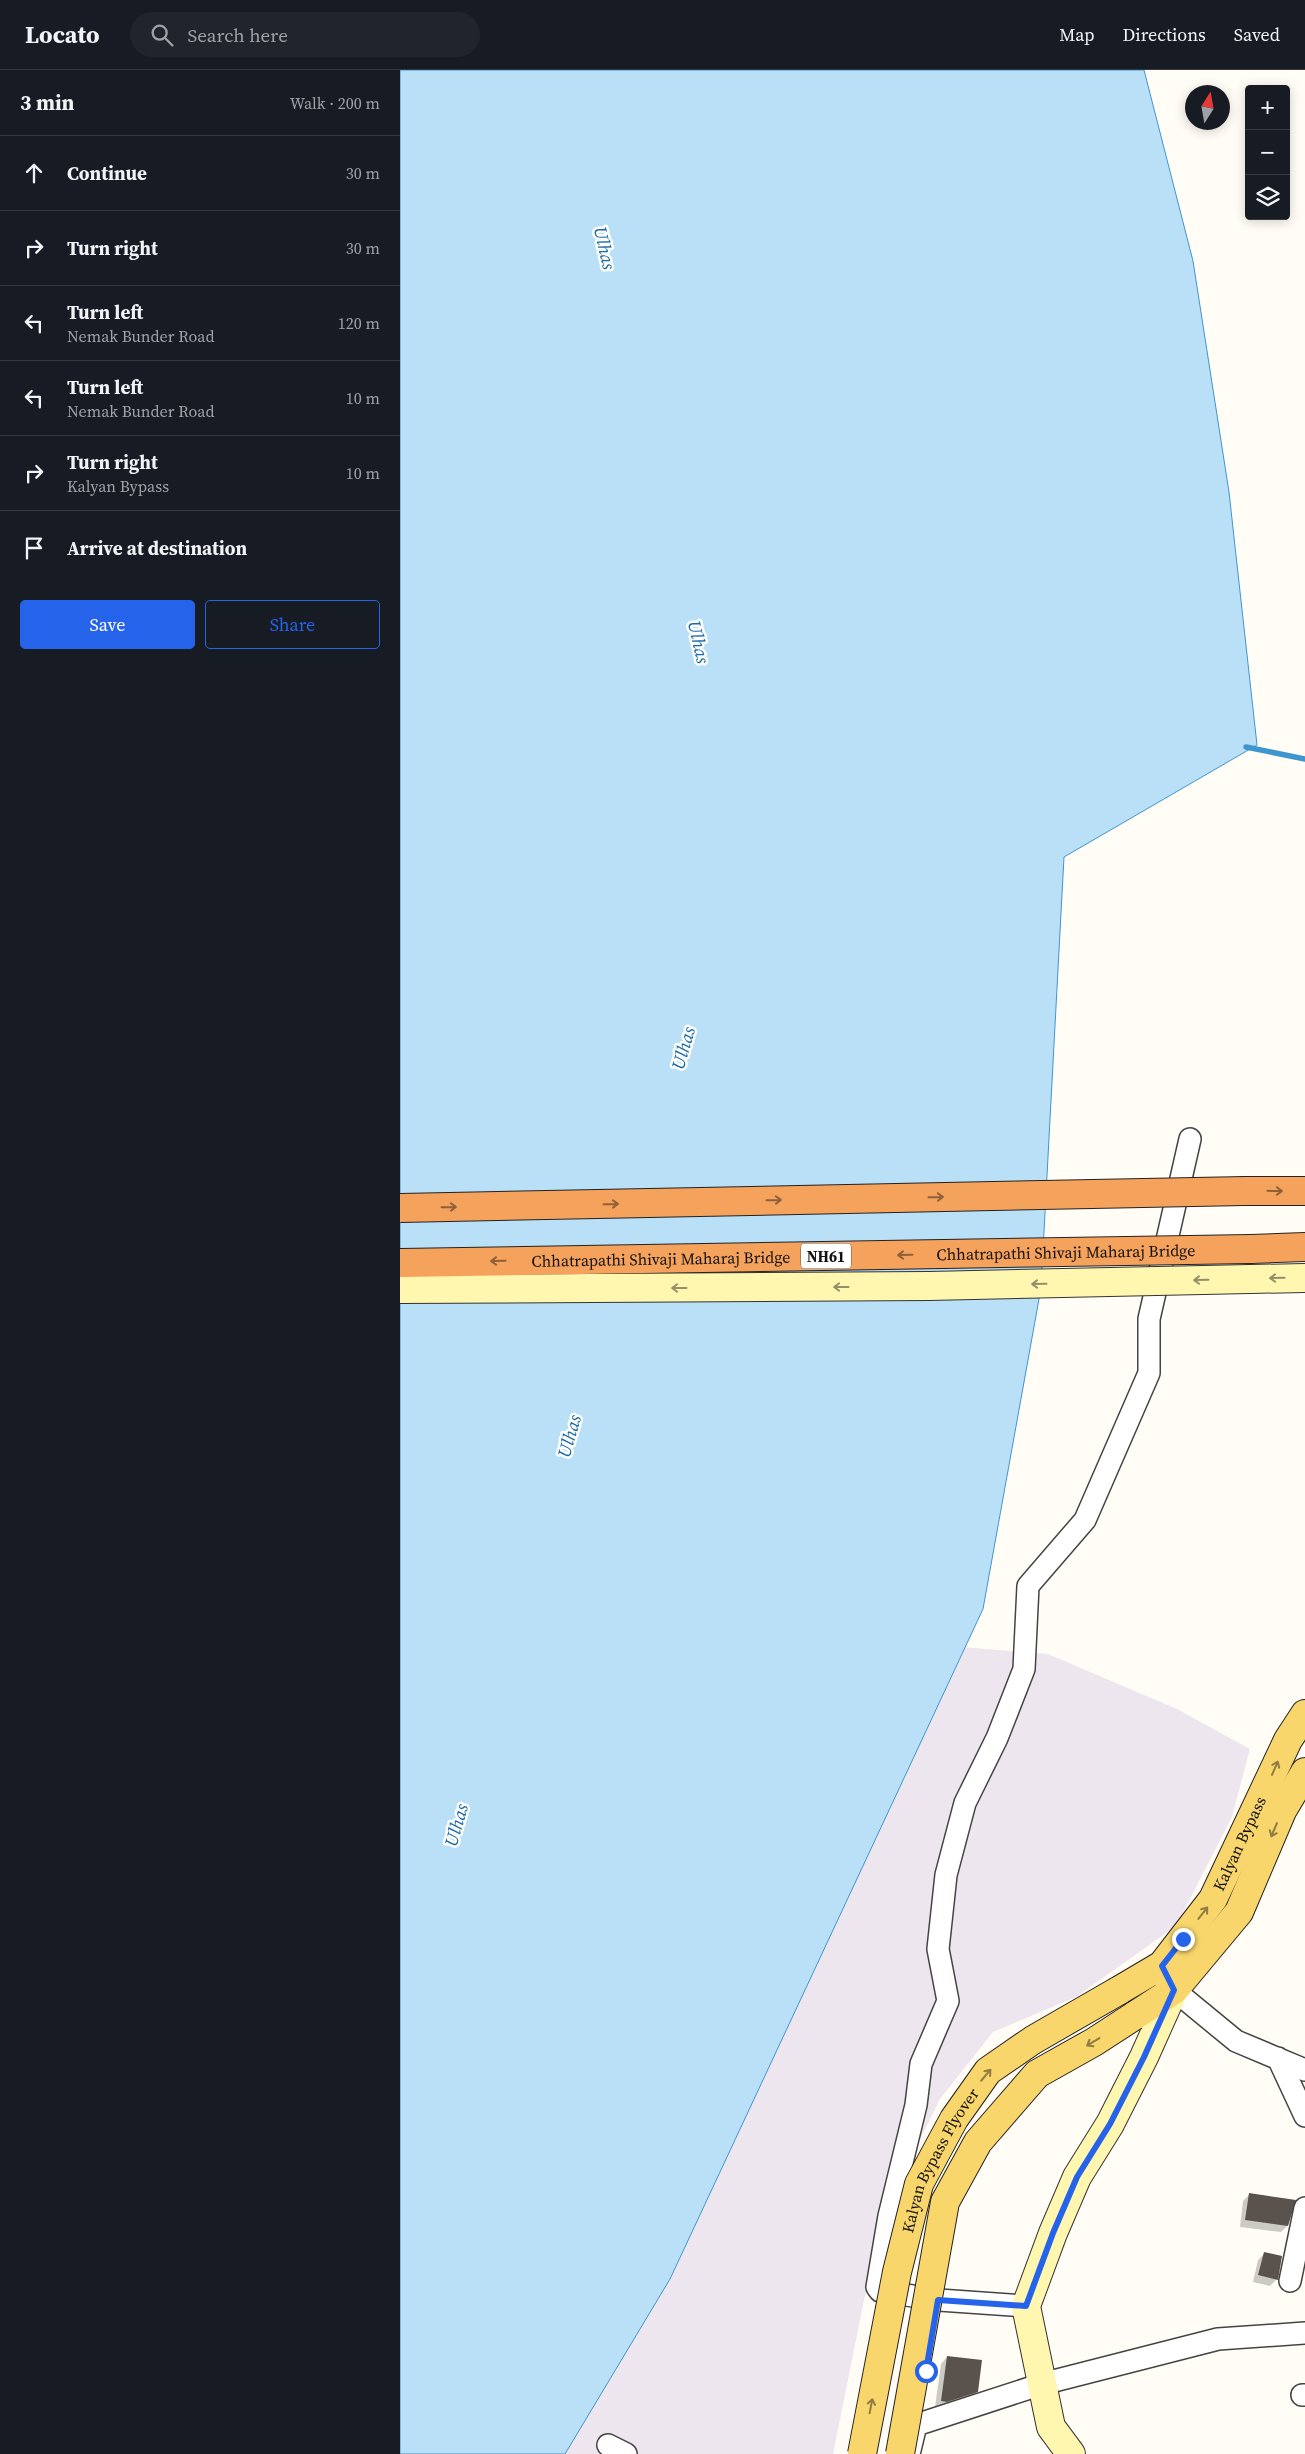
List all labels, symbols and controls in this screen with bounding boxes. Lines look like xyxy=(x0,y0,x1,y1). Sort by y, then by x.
search box xyxy=(130,12,480,57)
text: Locato xyxy=(25,18,100,51)
icon: search xyxy=(148,21,176,49)
text: Search here xyxy=(188,22,288,48)
text: Map xyxy=(1059,22,1095,47)
text: Directions xyxy=(1123,22,1206,47)
text: Saved xyxy=(1234,22,1280,47)
north arrow xyxy=(1185,85,1230,130)
map controls xyxy=(1245,85,1290,220)
button: + xyxy=(1245,85,1290,130)
text: 3 min xyxy=(20,88,75,117)
text: Walk · 200 m xyxy=(290,92,380,114)
button: − xyxy=(1245,130,1290,175)
icon: ahead xyxy=(20,159,48,187)
text: Continue xyxy=(67,160,147,186)
text: 30 m xyxy=(346,162,380,184)
button: layers xyxy=(1245,175,1290,220)
water label: Ulhas xyxy=(588,224,622,272)
icon: right xyxy=(20,234,48,262)
text: Turn right xyxy=(67,235,158,261)
text: 30 m xyxy=(346,237,380,259)
text: Turn left xyxy=(67,299,143,325)
icon: left xyxy=(20,309,48,337)
text: 120 m xyxy=(338,312,380,334)
text: Nemak Bunder Road xyxy=(67,325,215,347)
text: Turn left xyxy=(67,374,143,400)
icon: left xyxy=(20,384,48,412)
text: 10 m xyxy=(346,387,380,409)
text: Nemak Bunder Road xyxy=(67,400,215,422)
text: Turn right xyxy=(67,449,158,475)
icon: right xyxy=(20,459,48,487)
text: 10 m xyxy=(346,462,380,484)
text: Kalyan Bypass xyxy=(67,475,169,497)
icon: arrive xyxy=(20,534,48,562)
text: Arrive at destination xyxy=(67,535,247,561)
button: Save xyxy=(20,600,195,649)
button: Share xyxy=(205,600,380,649)
water label: Ulhas xyxy=(682,618,716,666)
water label: Ulhas xyxy=(665,1023,701,1072)
one-way arrow xyxy=(1266,1186,1283,1196)
one-way arrow xyxy=(928,1192,944,1202)
one-way arrow xyxy=(765,1196,781,1205)
one-way arrow xyxy=(602,1199,619,1209)
one-way arrow xyxy=(440,1202,456,1212)
street label: Chhatrapathi Shivaji Maharaj Bridge xyxy=(936,1239,1196,1265)
road number: NH61 xyxy=(801,1244,851,1268)
street label: Chhatrapathi Shivaji Maharaj Bridge xyxy=(531,1246,791,1272)
one-way arrow xyxy=(897,1250,913,1259)
one-way arrow xyxy=(490,1256,506,1266)
one-way arrow xyxy=(1270,1274,1286,1283)
one-way arrow xyxy=(1193,1275,1210,1285)
one-way arrow xyxy=(1031,1279,1047,1289)
one-way arrow xyxy=(833,1282,850,1292)
one-way arrow xyxy=(671,1283,687,1293)
water label: Ulhas xyxy=(551,1411,587,1460)
one-way arrow xyxy=(1271,1761,1280,1776)
street label: Kalyan Bypass xyxy=(1207,1792,1271,1894)
water label: Ulhas xyxy=(438,1800,474,1849)
one-way arrow xyxy=(1269,1823,1278,1838)
one-way arrow xyxy=(1197,1907,1208,1920)
route end xyxy=(1172,1928,1195,1951)
one-way arrow xyxy=(1086,2038,1100,2048)
one-way arrow xyxy=(980,2069,991,2082)
street label: Kalyan Bypass Flyover xyxy=(896,2083,984,2235)
route start xyxy=(915,2360,938,2383)
one-way arrow xyxy=(867,2399,877,2415)

